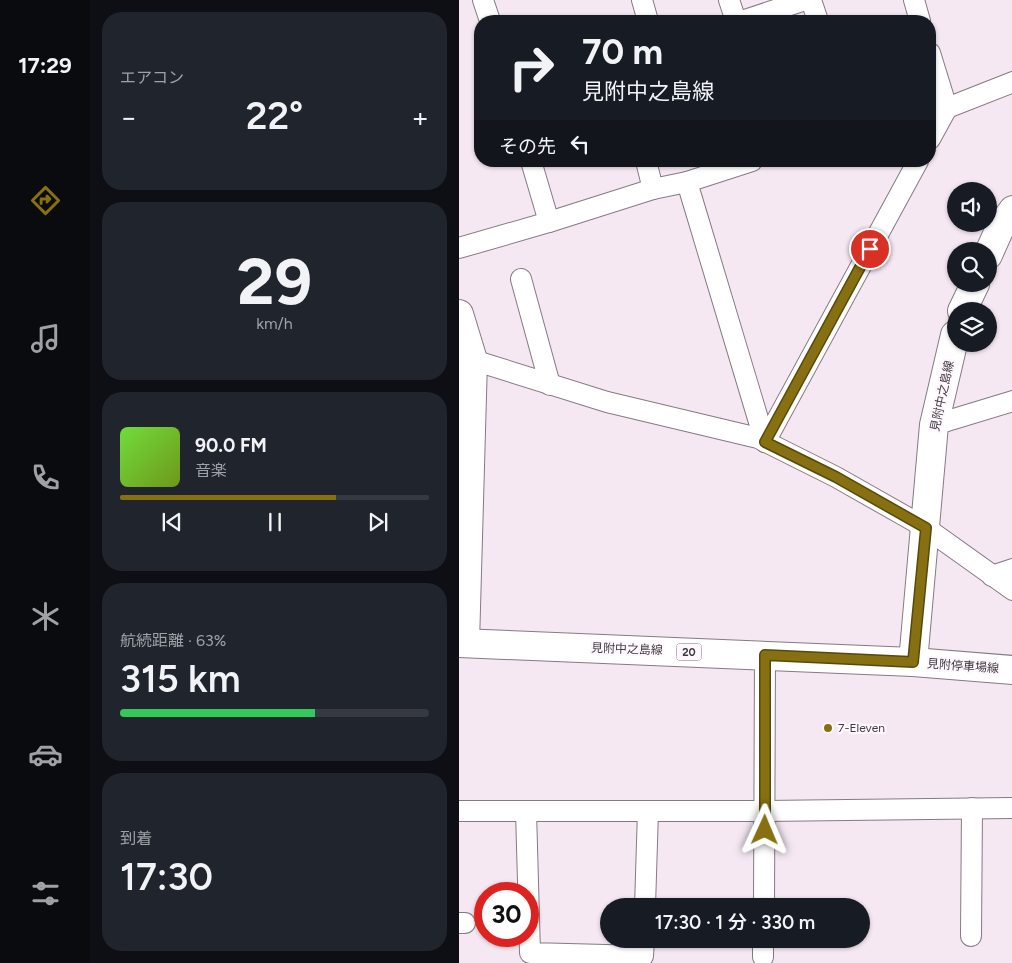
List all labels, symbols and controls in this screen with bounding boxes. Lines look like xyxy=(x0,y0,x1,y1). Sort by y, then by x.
text: 70 m xyxy=(582,31,663,73)
icon: right xyxy=(499,35,564,100)
text: 17:29 xyxy=(18,52,72,79)
text: エアコン xyxy=(120,68,184,87)
text: 見附中之島線 xyxy=(582,78,714,105)
text: 22° xyxy=(246,93,303,139)
text: − xyxy=(120,100,137,134)
text: + xyxy=(412,100,429,134)
icon: left xyxy=(566,130,594,158)
text: その先 xyxy=(499,135,556,158)
map controls xyxy=(947,182,997,352)
button: sound xyxy=(947,182,997,232)
icon: directions xyxy=(28,183,63,218)
pin xyxy=(849,228,891,270)
icon: arrive xyxy=(856,235,884,263)
text: 29 xyxy=(237,242,312,320)
button: search xyxy=(947,242,997,292)
button: layers xyxy=(947,302,997,352)
text: km/h xyxy=(256,314,293,333)
icon: music xyxy=(28,321,63,356)
street label: 見附中之島線 xyxy=(928,359,956,433)
text: 90.0 FM xyxy=(195,434,267,457)
icon: phone xyxy=(28,460,63,495)
text: 音楽 xyxy=(195,461,227,480)
icon: previous xyxy=(158,508,186,536)
icon: pause xyxy=(261,508,289,536)
icon: next xyxy=(364,508,392,536)
icon: climate xyxy=(28,599,63,634)
text: 航続距離 · 63% xyxy=(120,631,226,650)
street label: 見附中之島線 xyxy=(591,641,663,657)
road number: 20 xyxy=(677,644,701,660)
text: 315 km xyxy=(120,656,240,702)
street label: 見附停車場線 xyxy=(927,657,999,675)
place label: 7-Eleven xyxy=(838,721,885,735)
marker: 7-Eleven xyxy=(822,722,834,734)
icon: car xyxy=(28,737,63,772)
position arrow xyxy=(738,803,790,855)
text: 到着 xyxy=(120,829,152,848)
text: 17:30 xyxy=(120,854,213,900)
icon: filters xyxy=(28,876,63,911)
speed limit sign: 30 xyxy=(474,882,539,947)
text: 17:30 · 1 分 · 330 m xyxy=(655,911,815,934)

